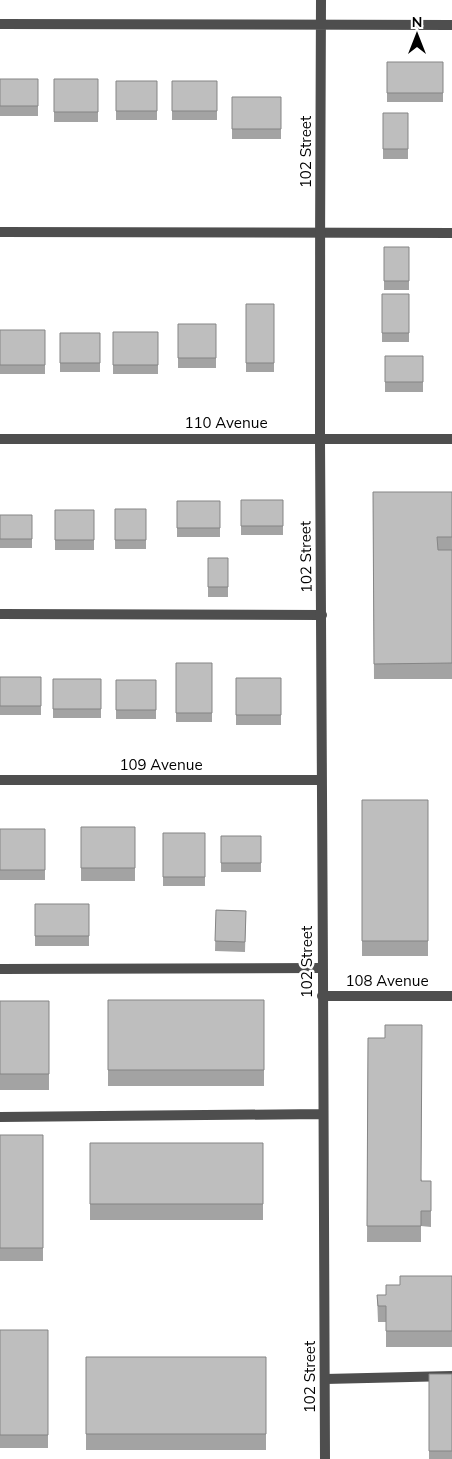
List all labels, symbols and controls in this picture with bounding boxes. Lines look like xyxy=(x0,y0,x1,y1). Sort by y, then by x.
north arrow xyxy=(392,10,442,60)
text: N xyxy=(412,13,422,31)
street label: 102 Street xyxy=(296,116,315,188)
street label: 110 Avenue xyxy=(184,413,268,432)
street label: 102 Street xyxy=(295,521,316,593)
street label: 109 Avenue xyxy=(119,755,203,774)
street label: 102 Street xyxy=(297,926,316,998)
street label: 108 Avenue xyxy=(345,971,429,990)
street label: 102 Street xyxy=(300,1341,319,1413)

